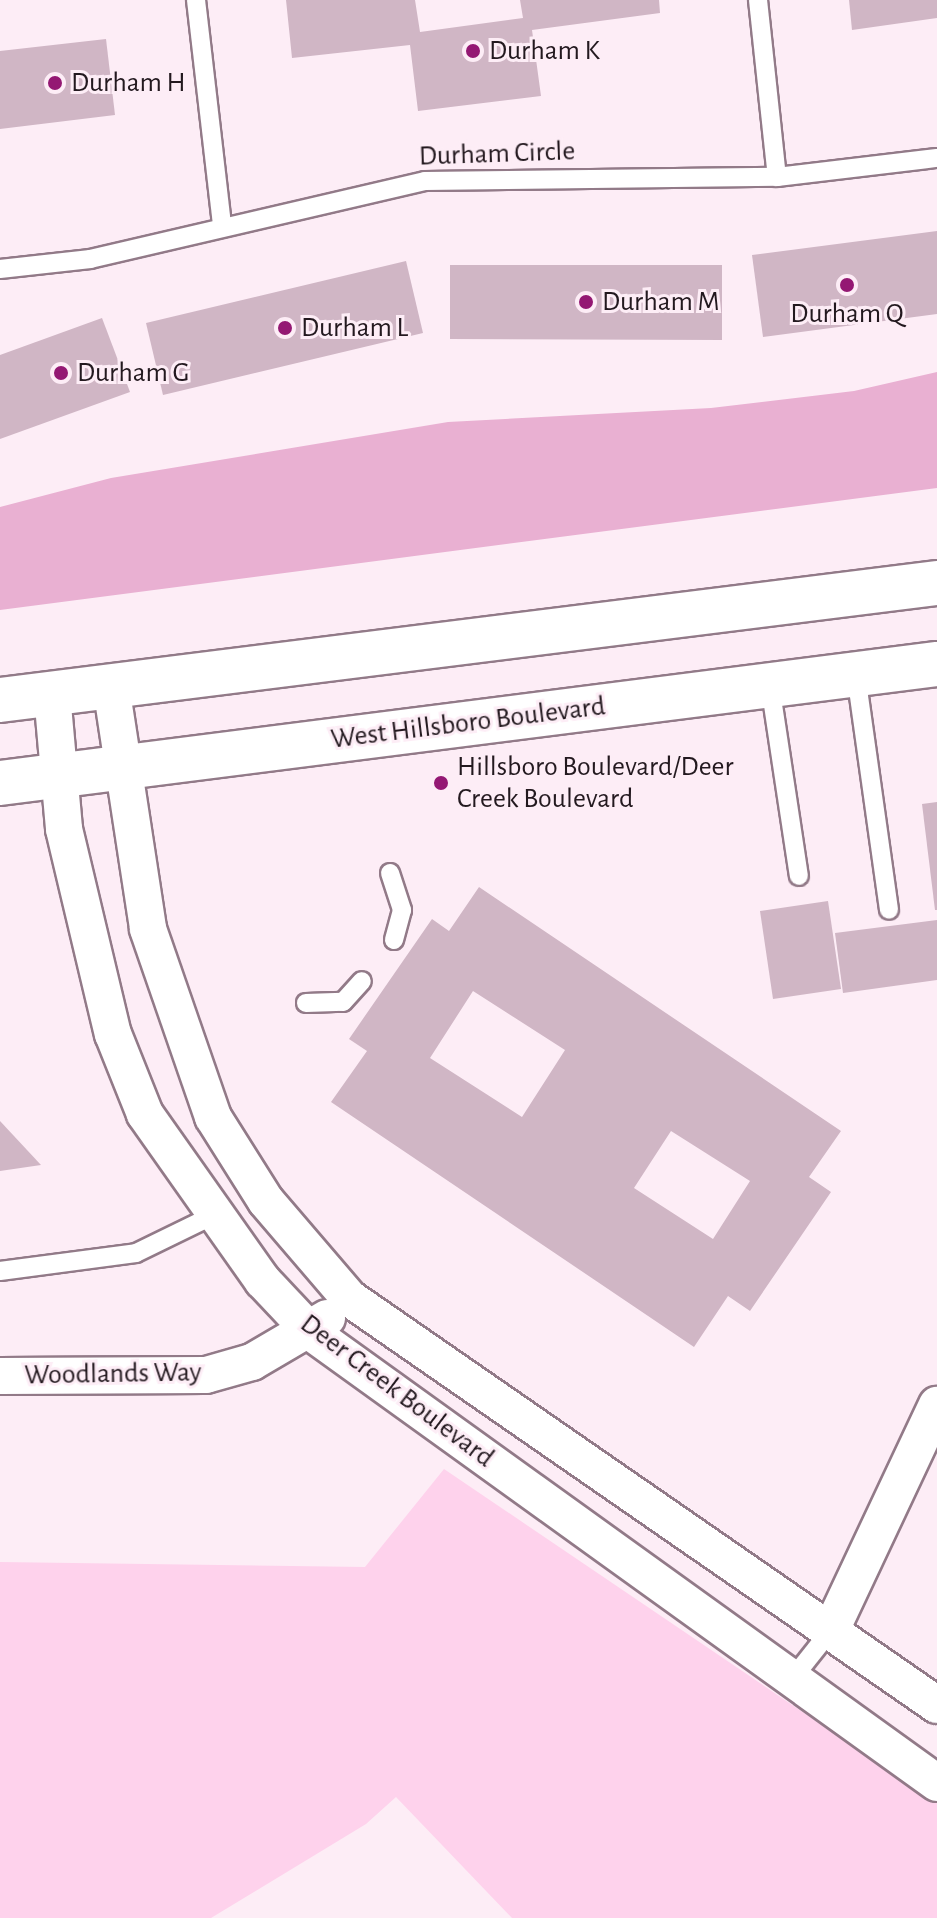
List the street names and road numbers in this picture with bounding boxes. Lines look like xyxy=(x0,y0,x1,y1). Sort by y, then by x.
street label: Durham Circle xyxy=(418,134,576,174)
street label: West Hillsboro Boulevard xyxy=(329,689,607,757)
street label: Deer Creek Boulevard xyxy=(293,1307,501,1475)
street label: Woodlands Way xyxy=(24,1356,202,1392)

